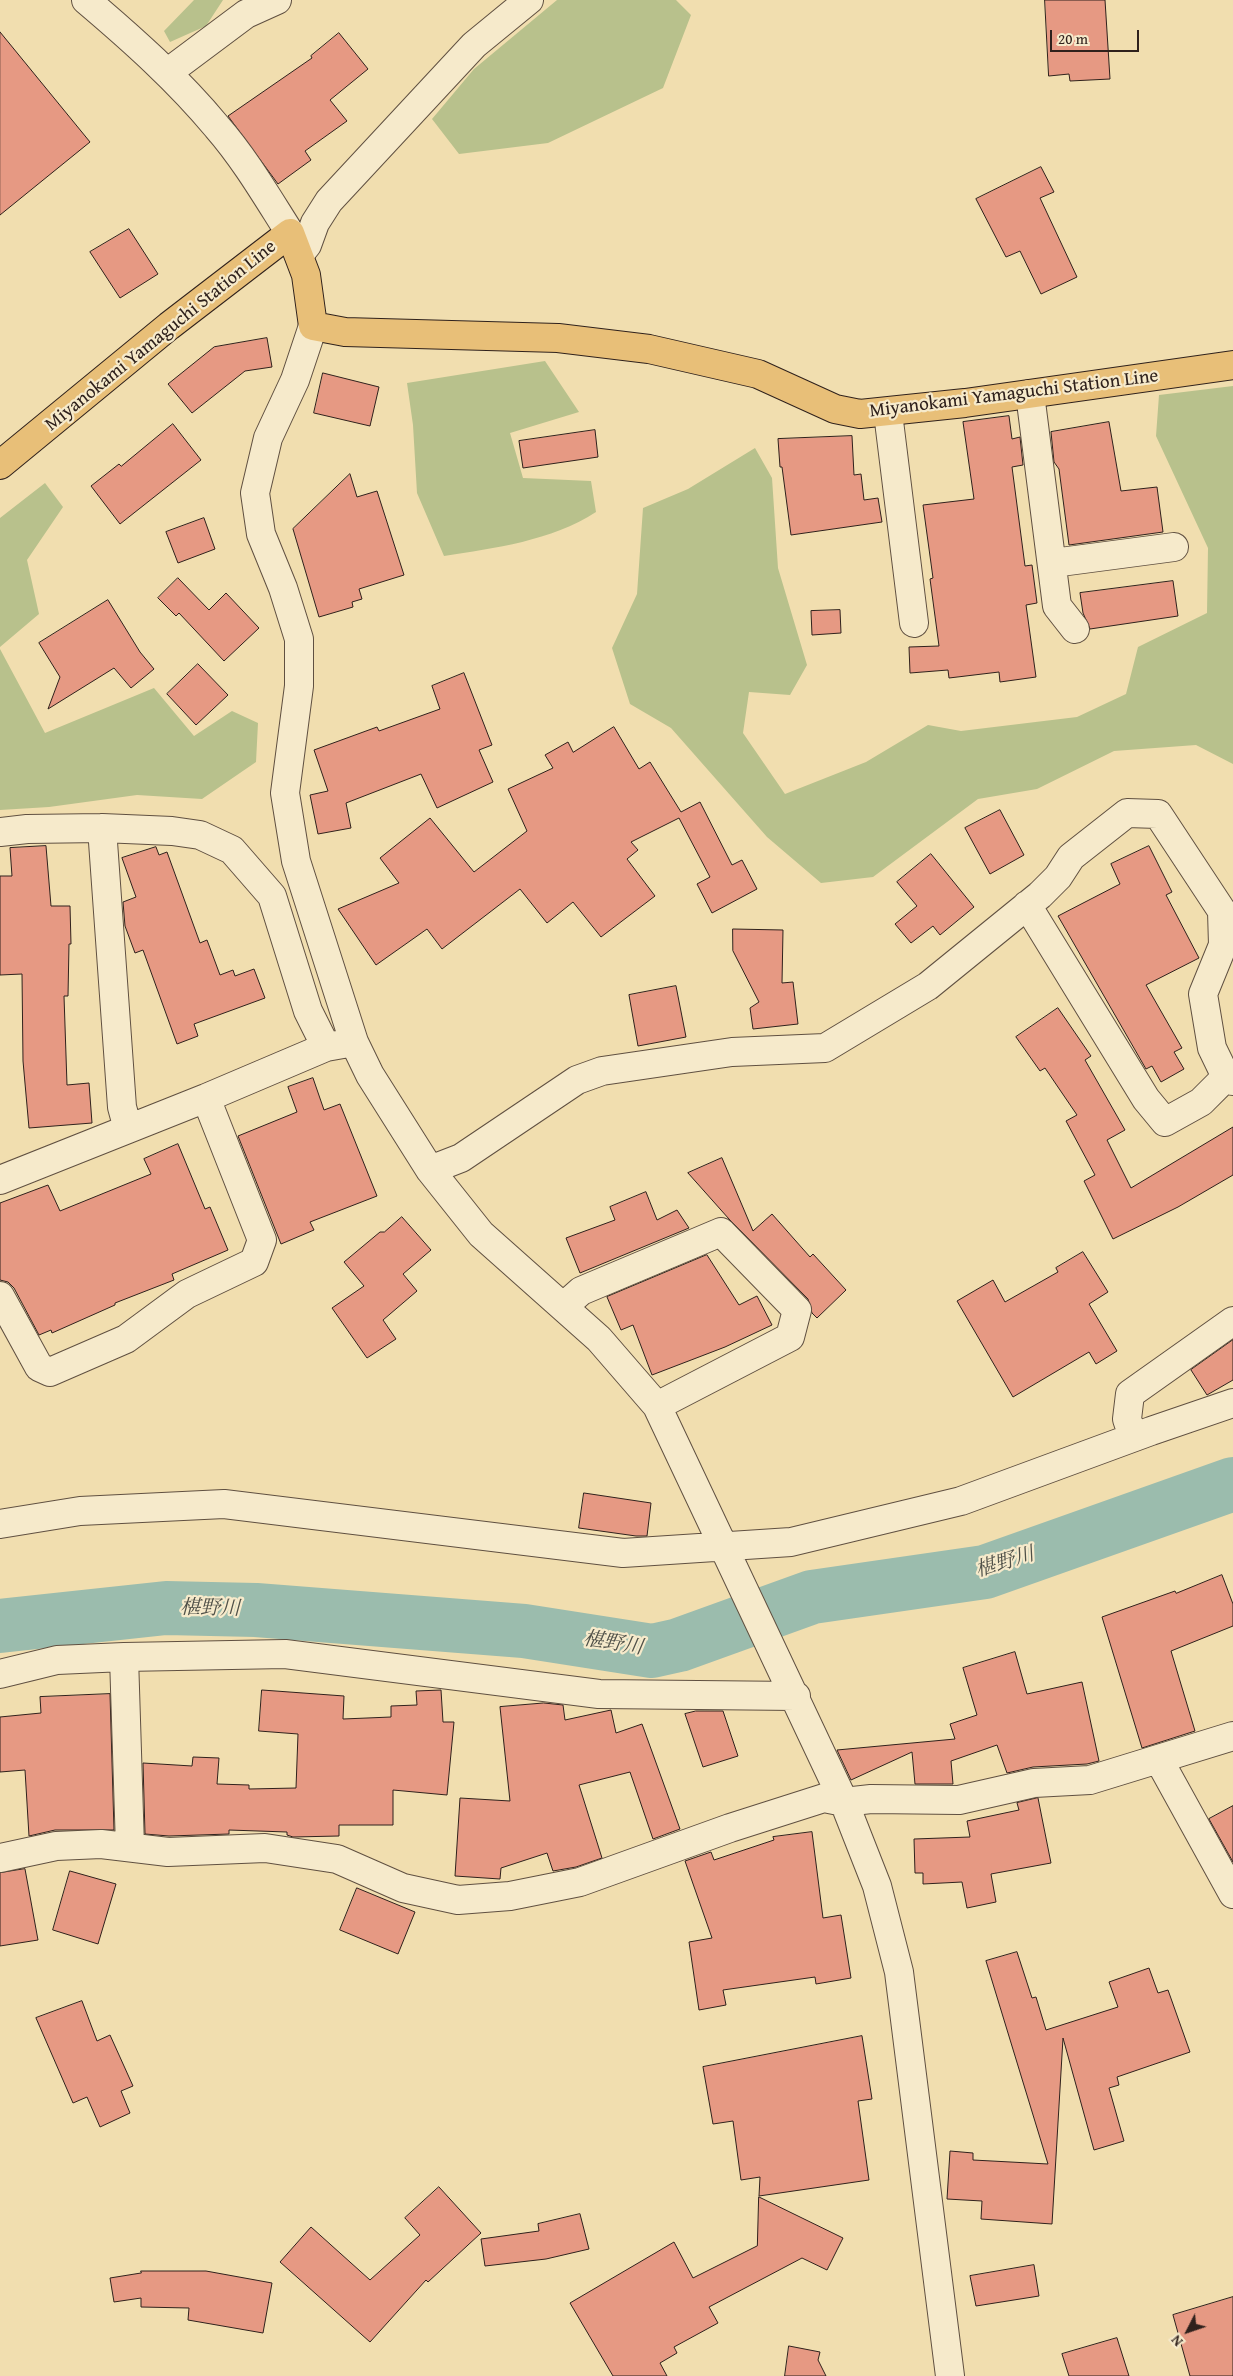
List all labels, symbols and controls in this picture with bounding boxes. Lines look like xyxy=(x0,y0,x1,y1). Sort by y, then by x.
scale bar xyxy=(1053,20,1142,52)
text: 20 m xyxy=(1058,28,1088,49)
street label: Miyanokami Yamaguchi Station Line xyxy=(41,236,281,436)
street label: Miyanokami Yamaguchi Station Line xyxy=(868,365,1160,423)
water label: 椹野川 xyxy=(973,1543,1037,1583)
water label: 椹野川 xyxy=(180,1596,240,1622)
water label: 椹野川 xyxy=(581,1627,645,1661)
north arrow xyxy=(1163,2306,1213,2356)
text: N xyxy=(1166,2331,1187,2351)

